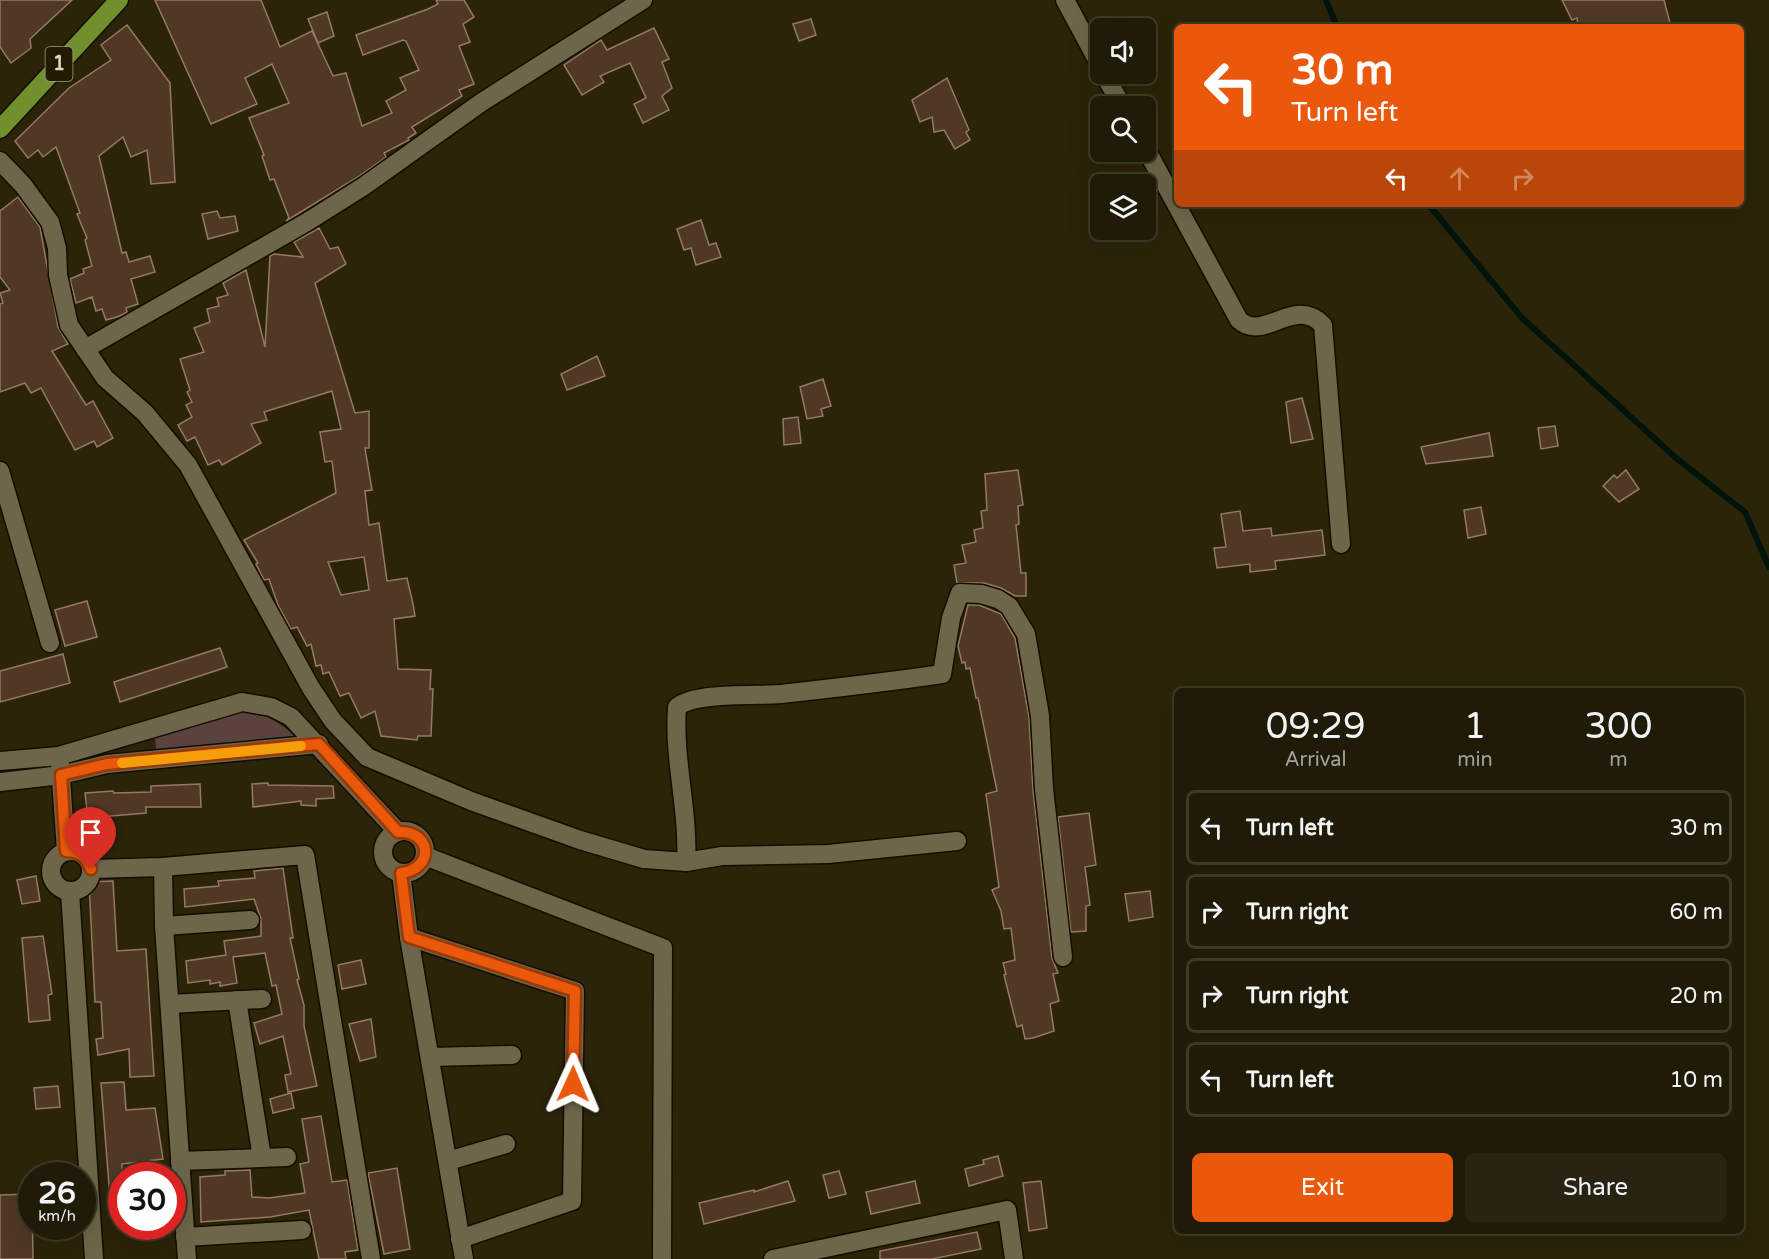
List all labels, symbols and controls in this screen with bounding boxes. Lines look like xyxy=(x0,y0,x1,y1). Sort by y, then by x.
map controls xyxy=(1090,18,1156,240)
button: sound xyxy=(1090,18,1156,84)
text: 30 m xyxy=(1291,45,1393,96)
road number: 1 xyxy=(46,47,72,81)
icon: left xyxy=(1192,48,1270,126)
button: search xyxy=(1090,96,1156,162)
text: Turn left xyxy=(1291,96,1398,129)
icon: left xyxy=(1380,162,1413,195)
icon: ahead xyxy=(1443,162,1476,195)
icon: right xyxy=(1506,162,1539,195)
button: layers xyxy=(1090,174,1156,240)
text: 09:29 xyxy=(1266,705,1366,748)
text: 1 xyxy=(1464,705,1486,748)
text: 300 xyxy=(1584,705,1652,748)
text: Arrival xyxy=(1285,748,1347,772)
text: min xyxy=(1457,748,1493,772)
text: m xyxy=(1609,748,1628,772)
pin xyxy=(65,807,116,869)
icon: left xyxy=(1195,811,1228,844)
text: Turn left xyxy=(1246,815,1334,841)
text: 30 m xyxy=(1669,815,1723,841)
icon: arrive xyxy=(74,816,107,849)
icon: right xyxy=(1195,895,1228,928)
text: Turn right xyxy=(1246,899,1348,925)
text: 60 m xyxy=(1669,899,1723,925)
icon: right xyxy=(1195,979,1228,1012)
text: Turn right xyxy=(1246,983,1348,1009)
text: 20 m xyxy=(1669,983,1723,1009)
position arrow xyxy=(541,1052,605,1116)
icon: left xyxy=(1195,1063,1228,1096)
text: Turn left xyxy=(1246,1067,1334,1093)
text: 10 m xyxy=(1669,1067,1723,1093)
button: Exit xyxy=(1192,1153,1453,1222)
button: Share xyxy=(1465,1153,1726,1222)
speed limit sign: 30 xyxy=(108,1162,186,1240)
text: 26 xyxy=(38,1175,76,1212)
text: km/h xyxy=(38,1207,76,1225)

